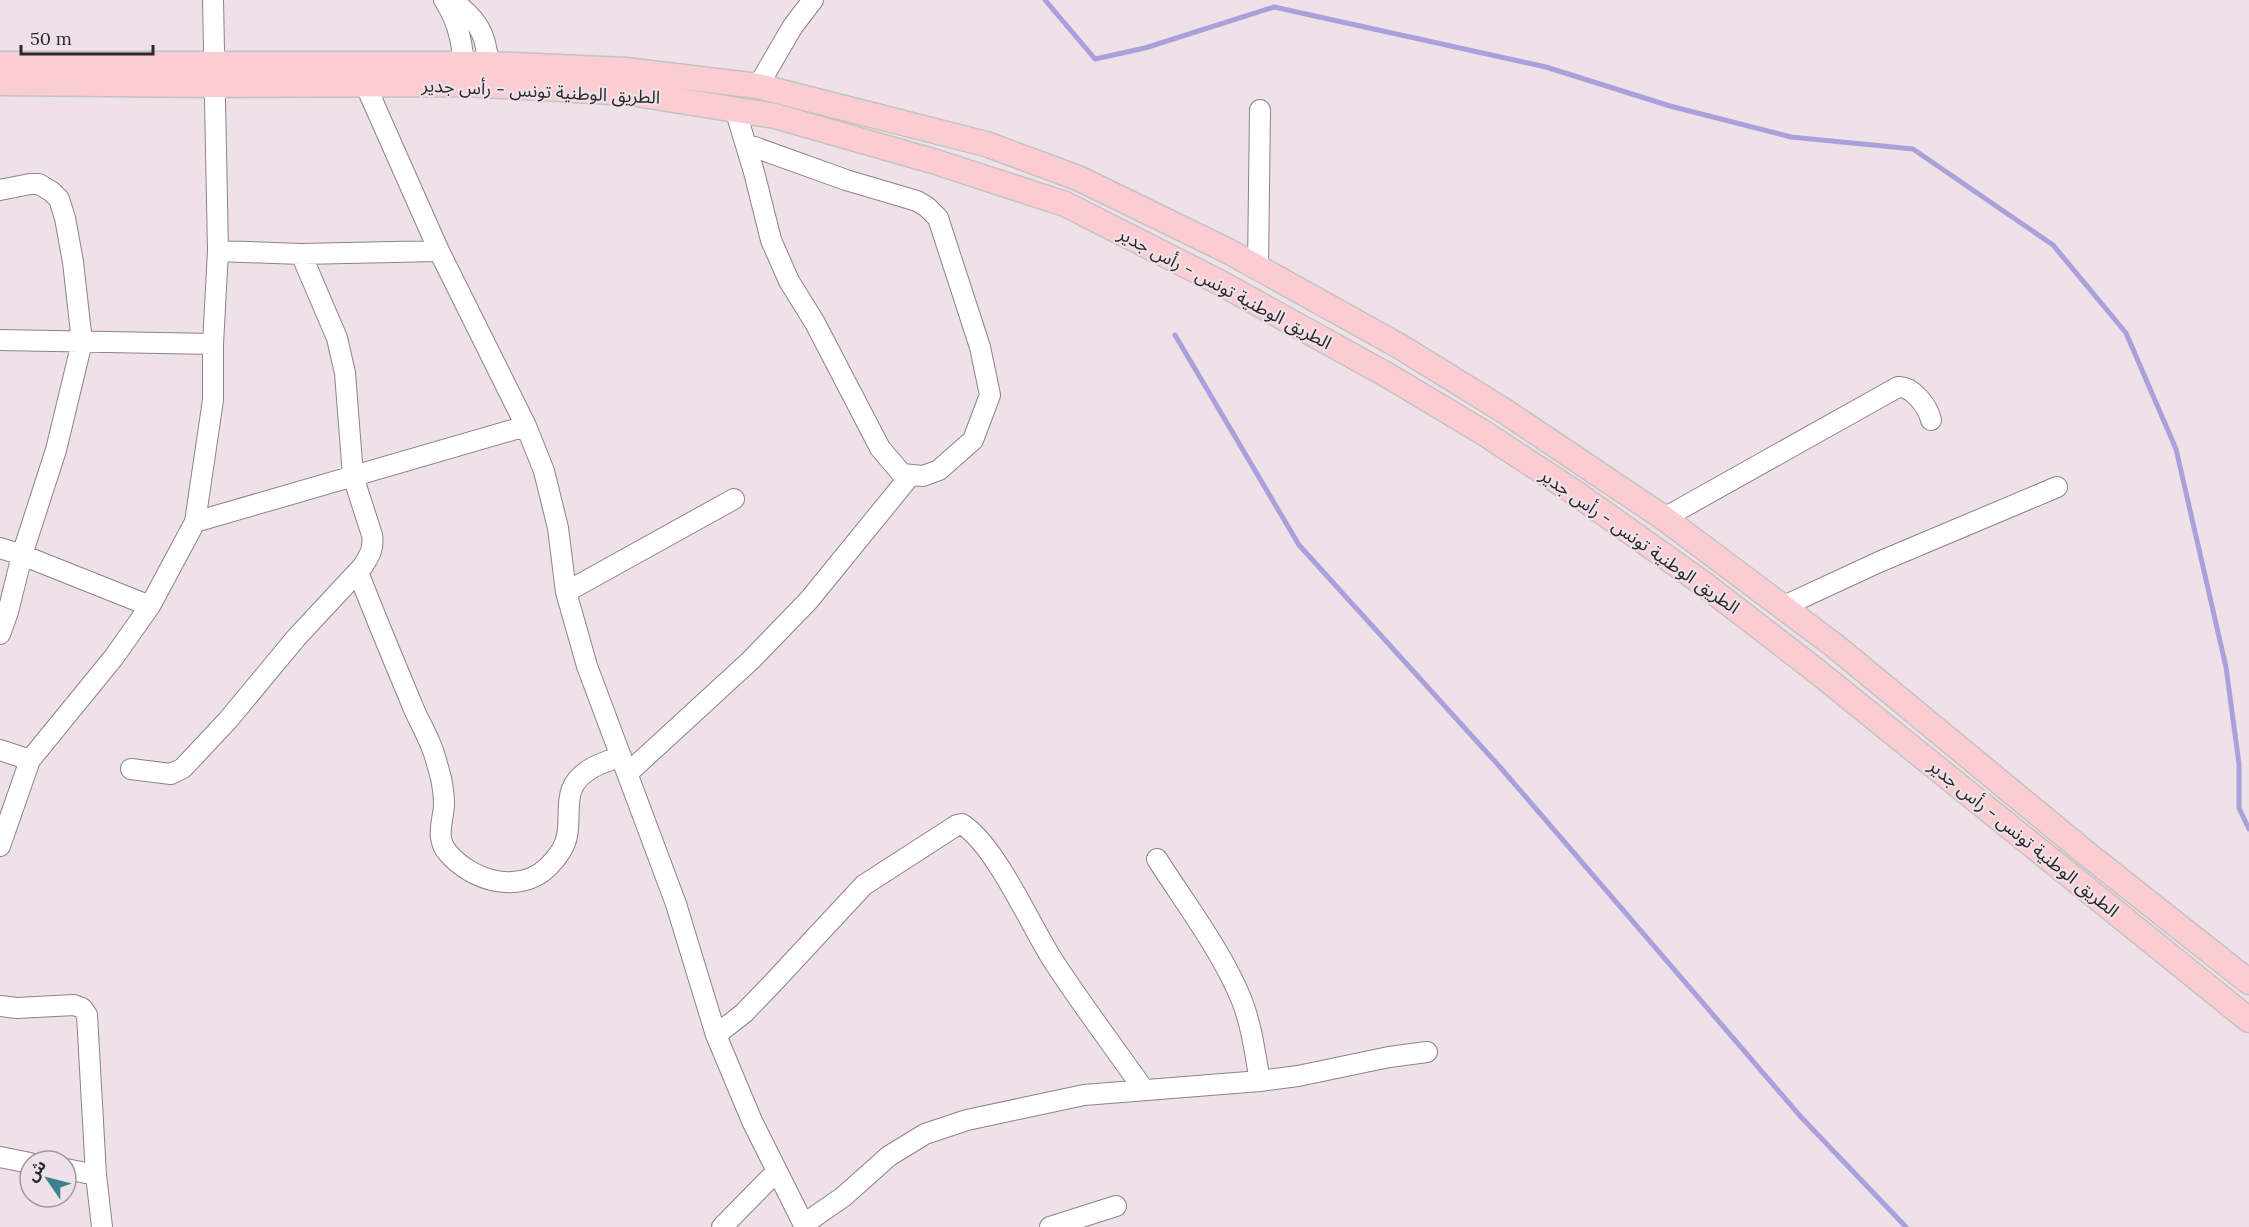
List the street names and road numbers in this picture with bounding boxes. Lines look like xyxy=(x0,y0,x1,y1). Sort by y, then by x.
street label: الطريق الوطنية تونس - رأس جدير xyxy=(420,73,661,109)
street label: الطريق الوطنية تونس - رأس جدير xyxy=(1113,221,1336,354)
street label: الطريق الوطنية تونس - رأس جدير xyxy=(1535,463,1744,619)
street label: الطريق الوطنية تونس - رأس جدير xyxy=(1923,753,2124,922)

